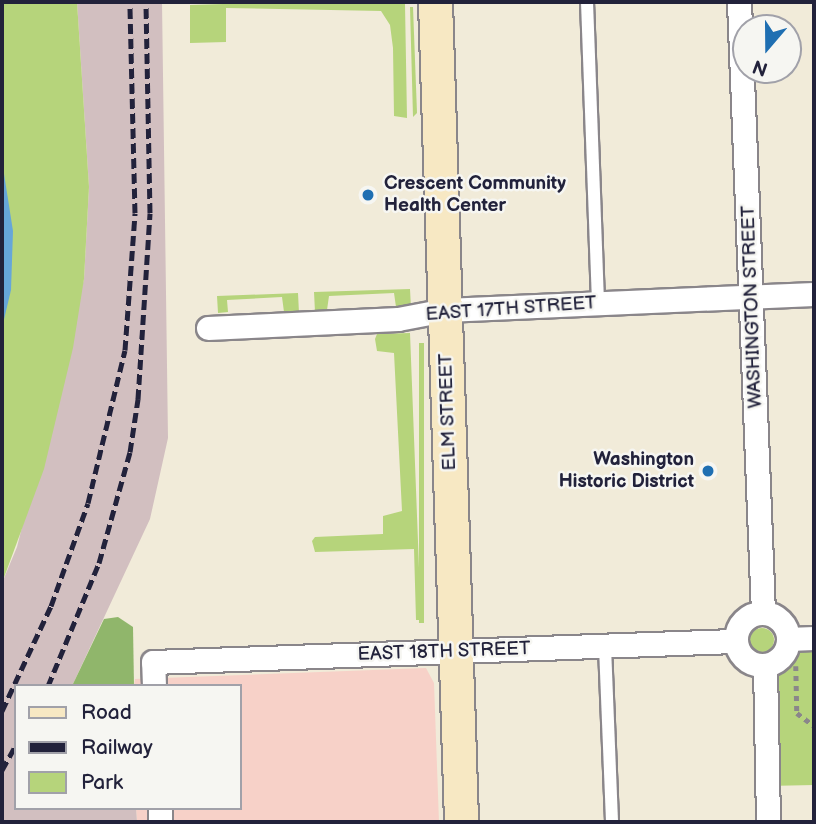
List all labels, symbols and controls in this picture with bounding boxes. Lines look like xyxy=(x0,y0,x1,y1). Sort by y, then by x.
north arrow xyxy=(732,14,802,84)
text: N xyxy=(750,54,771,81)
place label: Crescent Community Health Center xyxy=(384,173,566,217)
marker: Crescent Community Health Center xyxy=(358,185,378,205)
street label: WASHINGTON STREET xyxy=(737,205,767,409)
street label: EAST 17TH STREET xyxy=(425,292,597,326)
street label: ELM STREET xyxy=(435,353,461,471)
place label: Washington Historic District xyxy=(559,449,694,493)
marker: Washington Historic District xyxy=(700,463,716,479)
street label: EAST 18TH STREET xyxy=(357,638,531,666)
legend xyxy=(14,684,242,810)
text: Road xyxy=(81,700,132,725)
text: Railway xyxy=(81,735,153,760)
text: Park xyxy=(81,770,123,795)

